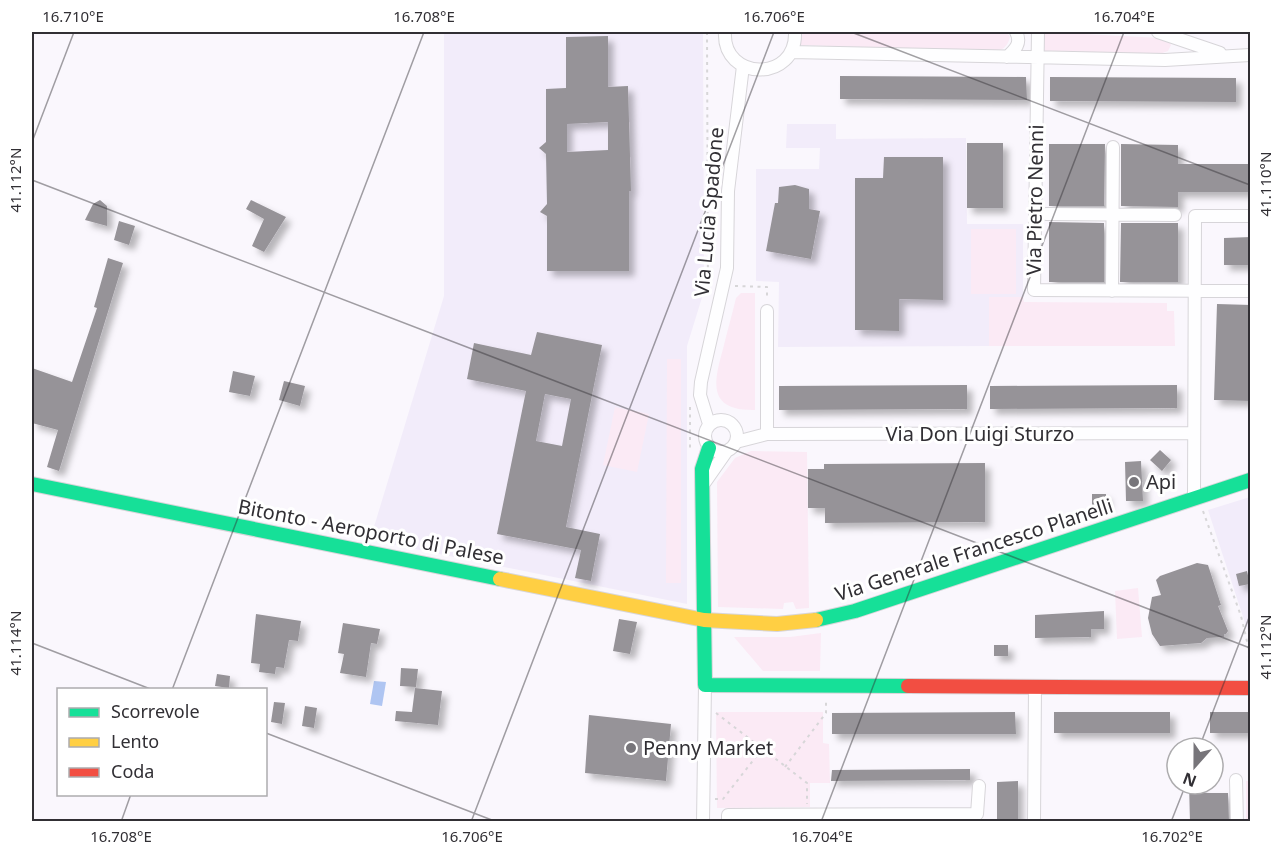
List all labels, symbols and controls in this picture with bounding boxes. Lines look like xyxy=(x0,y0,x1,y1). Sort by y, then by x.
text: 16.710°E xyxy=(42,6,104,26)
text: 16.708°E xyxy=(393,6,455,26)
text: 16.706°E xyxy=(743,6,805,26)
text: 16.704°E xyxy=(1093,6,1155,26)
street label: Via Pietro Nenni xyxy=(1020,124,1049,276)
street label: Via Lucia Spadone xyxy=(688,126,729,298)
text: 41.112°N xyxy=(5,148,25,212)
text: 41.110°N xyxy=(1255,152,1275,216)
street label: Via Don Luigi Sturzo xyxy=(886,420,1074,447)
place label: Api xyxy=(1146,468,1176,495)
marker: Api xyxy=(1127,475,1141,489)
street label: Bitonto - Aeroporto di Palese xyxy=(236,492,506,571)
street label: Via Generale Francesco Planelli xyxy=(832,492,1116,607)
text: 41.114°N xyxy=(5,611,25,675)
text: 41.112°N xyxy=(1255,615,1275,679)
legend xyxy=(57,688,267,796)
text: Scorrevole xyxy=(111,699,200,723)
text: Lento xyxy=(111,729,159,753)
place label: Penny Market xyxy=(643,734,773,761)
north arrow xyxy=(1165,736,1225,796)
marker: Penny Market xyxy=(624,741,638,755)
text: Coda xyxy=(111,759,154,783)
text: N xyxy=(1180,767,1200,793)
text: 16.708°E xyxy=(90,826,152,846)
text: 16.706°E xyxy=(441,826,503,846)
text: 16.704°E xyxy=(791,826,853,846)
text: 16.702°E xyxy=(1141,826,1203,846)

